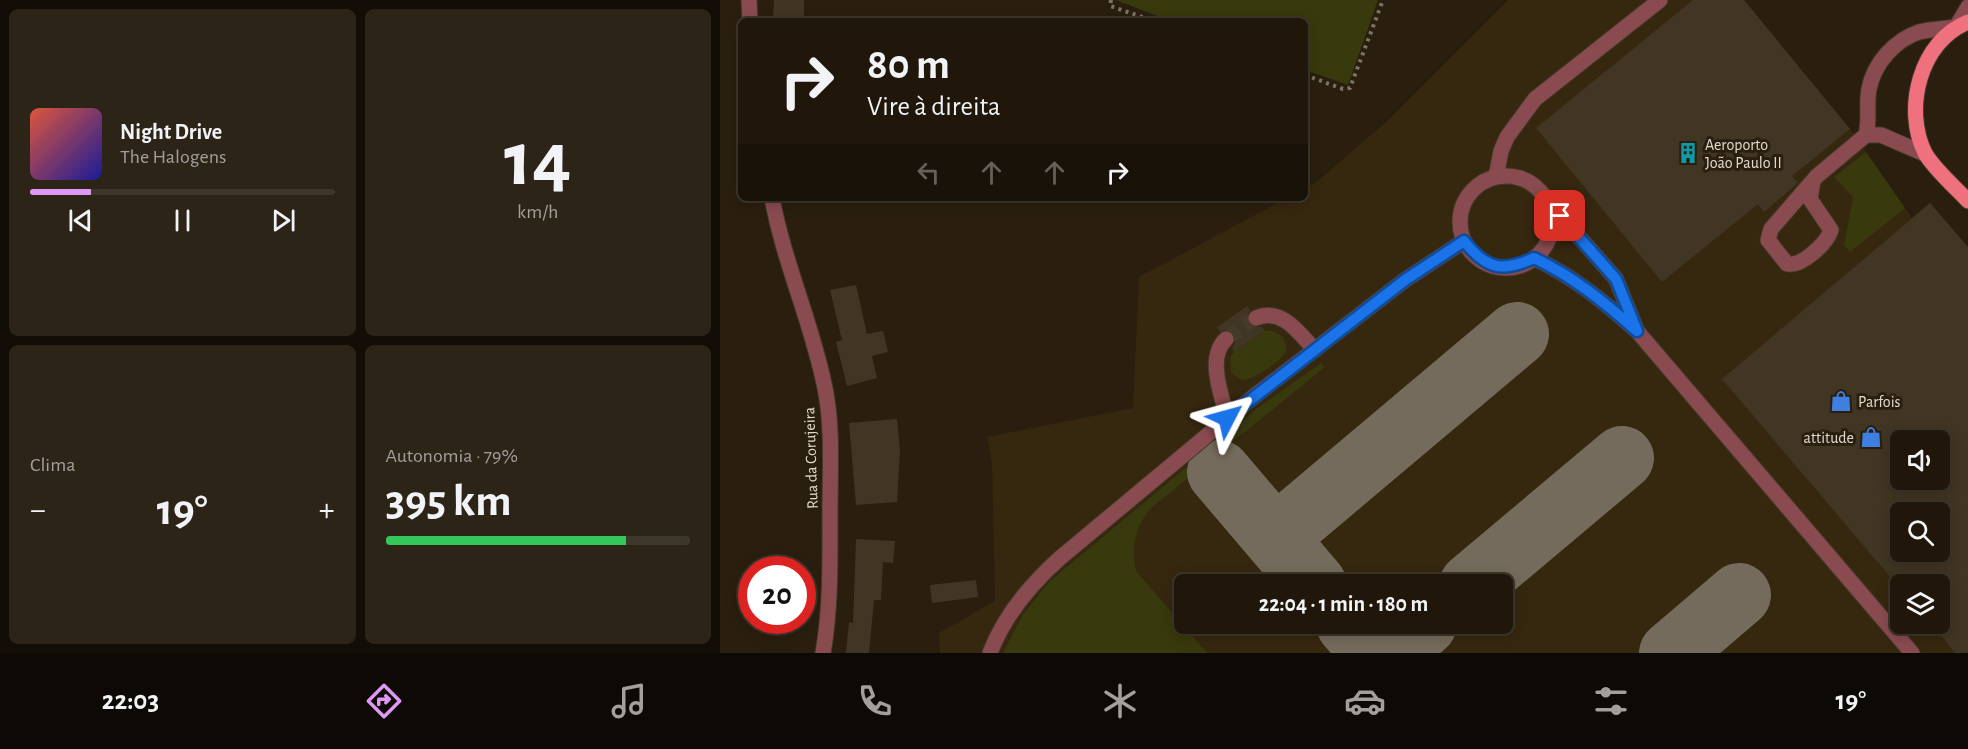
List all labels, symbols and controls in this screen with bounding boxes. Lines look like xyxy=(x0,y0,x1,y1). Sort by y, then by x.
icon: right xyxy=(768,42,846,120)
text: 80 m xyxy=(867,44,950,86)
text: Vire à direita xyxy=(867,93,1001,120)
text: Night Drive xyxy=(120,121,222,143)
text: 14 xyxy=(504,122,571,200)
place label: Aeroporto João Paulo II xyxy=(1705,137,1782,171)
building icon: Aeroporto João Paulo II xyxy=(1676,141,1700,165)
text: The Halogens xyxy=(120,147,226,167)
icon: left xyxy=(912,156,945,189)
icon: ahead xyxy=(975,156,1008,189)
icon: ahead xyxy=(1038,156,1071,189)
icon: right xyxy=(1101,156,1134,189)
pin xyxy=(1534,190,1585,241)
icon: arrive xyxy=(1543,199,1576,232)
text: km/h xyxy=(517,202,558,222)
icon: previous xyxy=(64,204,97,237)
icon: pause xyxy=(166,204,199,237)
icon: next xyxy=(267,204,300,237)
position arrow xyxy=(1195,386,1259,450)
shop icon: Parfois xyxy=(1829,389,1853,413)
place label: Parfois xyxy=(1858,394,1901,410)
street label: Rua da Corujeira xyxy=(801,407,822,509)
shop icon: attitude xyxy=(1859,425,1883,449)
place label: attitude xyxy=(1804,430,1854,446)
map controls xyxy=(1890,430,1950,634)
button: sound xyxy=(1890,430,1950,490)
text: Autonomia · 79% xyxy=(386,446,518,466)
text: Clima xyxy=(30,455,75,475)
text: 395 km xyxy=(386,479,511,524)
text: 19° xyxy=(157,488,208,533)
text: − xyxy=(30,494,46,527)
text: + xyxy=(319,494,335,527)
button: search xyxy=(1890,502,1950,562)
speed limit sign: 20 xyxy=(738,556,816,634)
button: layers xyxy=(1890,574,1950,634)
text: 22:04 · 1 min · 180 m xyxy=(1259,593,1428,615)
icon: directions xyxy=(363,680,405,722)
icon: music xyxy=(608,680,650,722)
icon: phone xyxy=(854,680,896,722)
icon: climate xyxy=(1099,680,1141,722)
icon: car xyxy=(1344,680,1386,722)
icon: filters xyxy=(1590,680,1632,722)
text: 22:03 xyxy=(102,687,159,714)
text: 19° xyxy=(1835,687,1866,714)

